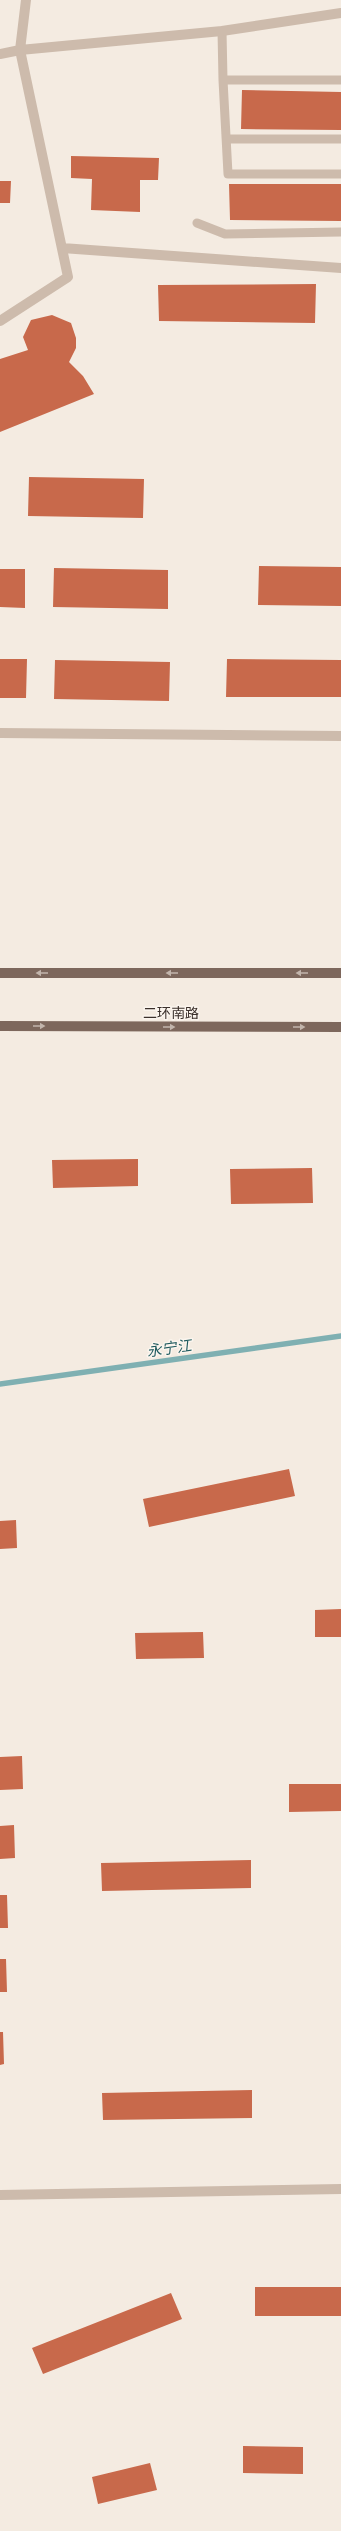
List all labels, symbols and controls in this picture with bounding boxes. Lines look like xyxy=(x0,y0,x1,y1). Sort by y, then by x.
one-way arrow xyxy=(35,970,48,976)
one-way arrow xyxy=(165,970,178,976)
one-way arrow xyxy=(295,970,308,976)
street label: 二环南路 xyxy=(143,1005,199,1021)
one-way arrow xyxy=(33,1023,46,1029)
one-way arrow xyxy=(163,1024,176,1030)
one-way arrow xyxy=(293,1024,306,1030)
water label: 永宁江 xyxy=(146,1336,194,1360)

